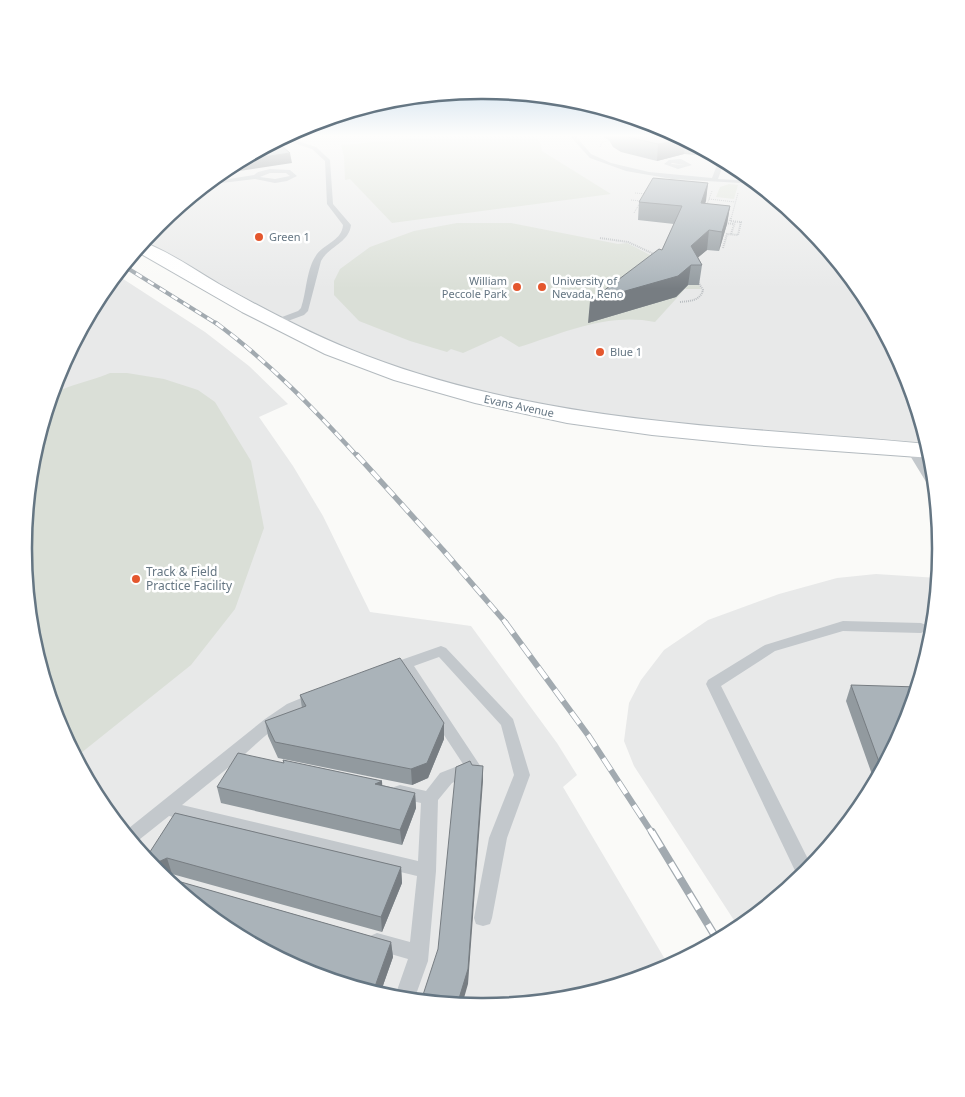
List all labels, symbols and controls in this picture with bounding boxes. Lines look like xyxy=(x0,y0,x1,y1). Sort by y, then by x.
place label: Green 1 xyxy=(269,229,310,244)
marker: Green 1 xyxy=(253,231,265,243)
place label: William Peccole Park xyxy=(442,273,507,301)
place label: University of Nevada, Reno xyxy=(552,273,624,301)
marker: William Peccole Park xyxy=(511,281,523,293)
marker: University of Nevada, Reno xyxy=(536,281,548,293)
place label: Blue 1 xyxy=(610,344,642,359)
marker: Blue 1 xyxy=(594,346,606,358)
street label: Evans Avenue xyxy=(483,391,556,420)
place label: Track & Field Practice Facility xyxy=(146,563,233,594)
marker: Track & Field Practice Facility xyxy=(130,573,142,585)

